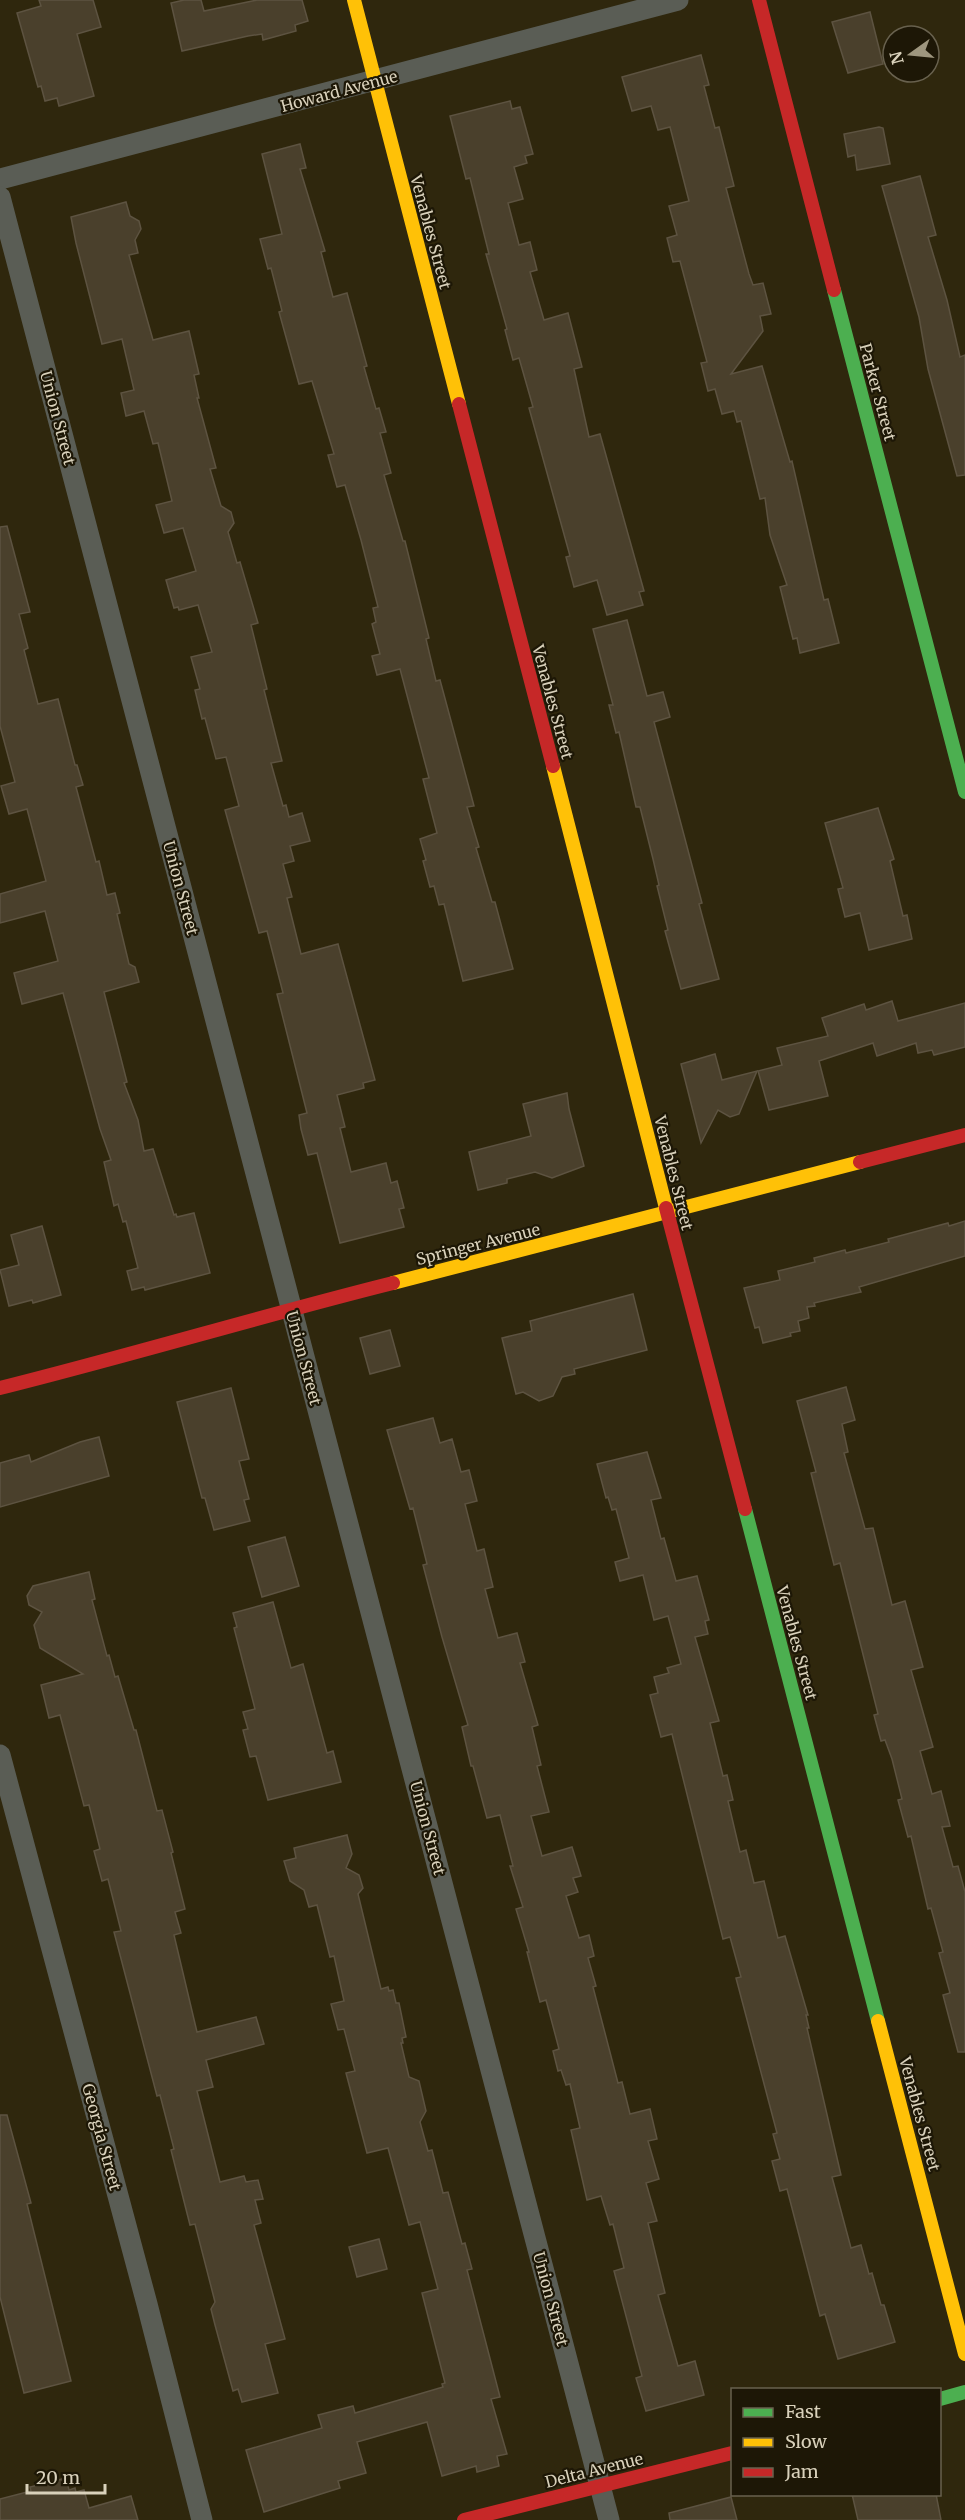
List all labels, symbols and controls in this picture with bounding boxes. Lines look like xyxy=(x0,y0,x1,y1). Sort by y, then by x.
north arrow xyxy=(881,24,941,84)
text: N xyxy=(885,49,908,67)
street label: Howard Avenue xyxy=(278,66,400,116)
street label: Venables Street xyxy=(406,172,456,292)
street label: Parker Street xyxy=(855,341,901,444)
street label: Union Street xyxy=(36,369,80,468)
street label: Venables Street xyxy=(528,642,578,762)
street label: Union Street xyxy=(159,839,203,938)
street label: Venables Street xyxy=(650,1113,698,1233)
street label: Springer Avenue xyxy=(414,1219,542,1269)
street label: Union Street xyxy=(282,1309,326,1408)
street label: Venables Street xyxy=(772,1583,822,1703)
street label: Union Street xyxy=(406,1779,450,1878)
street label: Venables Street xyxy=(895,2054,945,2174)
street label: Georgia Street xyxy=(78,2081,126,2193)
street label: Union Street xyxy=(529,2250,573,2349)
legend xyxy=(731,2388,941,2496)
text: Fast xyxy=(785,2400,821,2423)
text: Slow xyxy=(785,2430,828,2453)
street label: Delta Avenue xyxy=(543,2448,645,2492)
scale bar xyxy=(27,2457,105,2495)
text: Jam xyxy=(784,2460,819,2483)
text: 20 m xyxy=(36,2466,80,2489)

